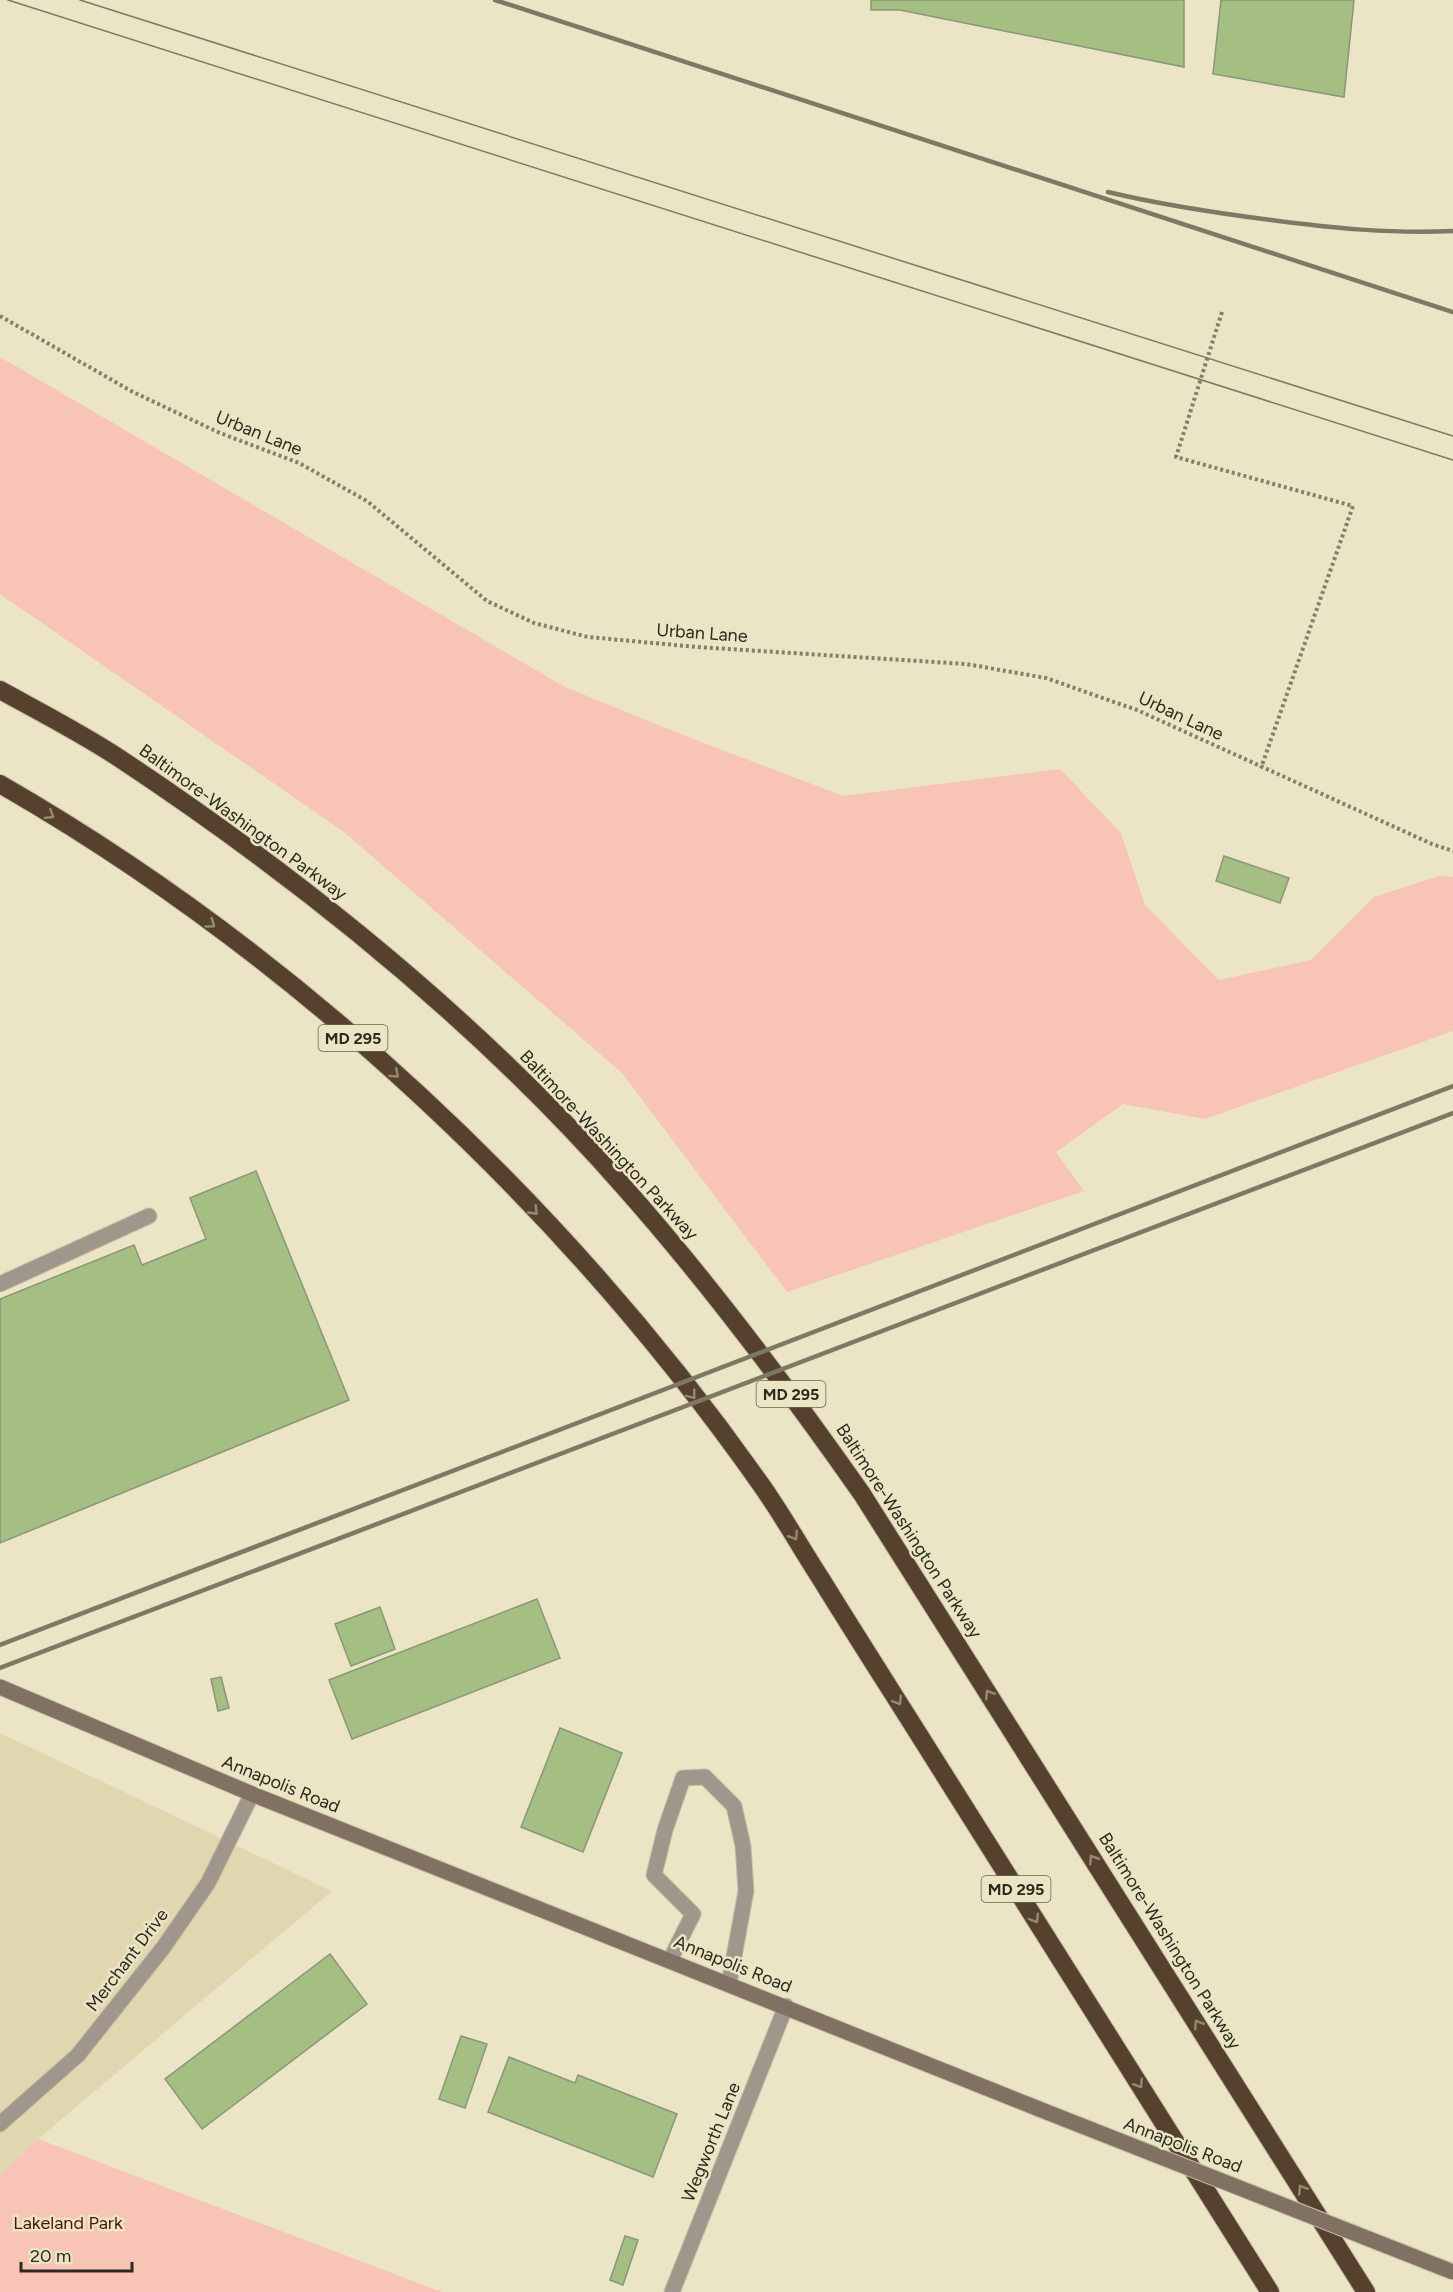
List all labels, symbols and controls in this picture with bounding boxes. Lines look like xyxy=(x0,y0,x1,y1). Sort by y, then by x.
street label: Urban Lane xyxy=(212,406,306,460)
street label: Urban Lane xyxy=(656,619,749,647)
street label: Urban Lane xyxy=(1135,687,1227,745)
street label: Baltimore-Washington Parkway xyxy=(135,739,352,905)
one-way arrow xyxy=(44,807,54,819)
one-way arrow xyxy=(205,917,216,928)
road number: MD 295 xyxy=(318,1025,388,1051)
street label: Baltimore-Washington Parkway xyxy=(515,1045,703,1245)
one-way arrow xyxy=(388,1067,399,1078)
one-way arrow xyxy=(527,1204,538,1214)
road number: MD 295 xyxy=(756,1381,826,1407)
one-way arrow xyxy=(685,1389,696,1400)
street label: Baltimore-Washington Parkway xyxy=(831,1420,987,1643)
one-way arrow xyxy=(786,1530,798,1540)
one-way arrow xyxy=(986,1690,997,1701)
one-way arrow xyxy=(890,1695,902,1705)
street label: Annapolis Road xyxy=(219,1750,343,1818)
street label: Baltimore-Washington Parkway xyxy=(1094,1828,1246,2054)
one-way arrow xyxy=(1090,1855,1101,1866)
road number: MD 295 xyxy=(982,1876,1050,1902)
street label: Merchant Drive xyxy=(81,1904,173,2016)
one-way arrow xyxy=(1028,1913,1039,1924)
street label: Annapolis Road xyxy=(671,1930,795,1998)
one-way arrow xyxy=(1193,2020,1205,2030)
one-way arrow xyxy=(1132,2078,1143,2089)
street label: Wegworth Lane xyxy=(677,2079,745,2205)
street label: Annapolis Road xyxy=(1121,2112,1245,2178)
one-way arrow xyxy=(1297,2185,1309,2195)
park label: Lakeland Park xyxy=(13,2212,123,2234)
scale bar xyxy=(21,2235,132,2273)
text: 20 m xyxy=(30,2245,71,2267)

